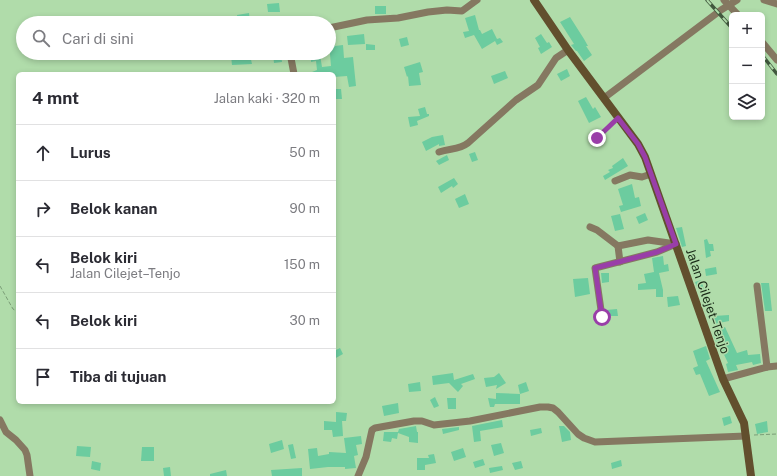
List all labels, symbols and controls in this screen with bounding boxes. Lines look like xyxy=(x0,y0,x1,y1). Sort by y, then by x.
map controls xyxy=(729,12,765,120)
button: + xyxy=(729,12,765,48)
search box xyxy=(16,16,336,60)
icon: search xyxy=(30,27,52,49)
text: Cari di sini xyxy=(62,30,134,47)
button: − xyxy=(729,48,765,84)
button: layers xyxy=(729,84,765,120)
text: 4 mnt xyxy=(32,88,79,108)
text: Jalan kaki · 320 m xyxy=(214,91,320,106)
route end xyxy=(588,129,606,147)
icon: ahead xyxy=(32,142,54,164)
text: Lurus xyxy=(70,144,111,161)
text: 50 m xyxy=(289,145,320,160)
icon: right xyxy=(32,198,54,220)
text: Belok kanan xyxy=(70,200,157,217)
text: 90 m xyxy=(290,201,320,216)
street label: Jalan Cilejet–Tenjo xyxy=(683,246,733,356)
text: Belok kiri xyxy=(70,249,137,266)
icon: left xyxy=(32,254,54,276)
text: 150 m xyxy=(284,257,320,272)
text: Jalan Cilejet–Tenjo xyxy=(70,266,180,281)
route start xyxy=(593,308,611,326)
icon: left xyxy=(32,310,54,332)
text: Belok kiri xyxy=(70,312,137,329)
text: 30 m xyxy=(290,313,320,328)
icon: arrive xyxy=(32,366,54,388)
text: Tiba di tujuan xyxy=(70,368,166,385)

